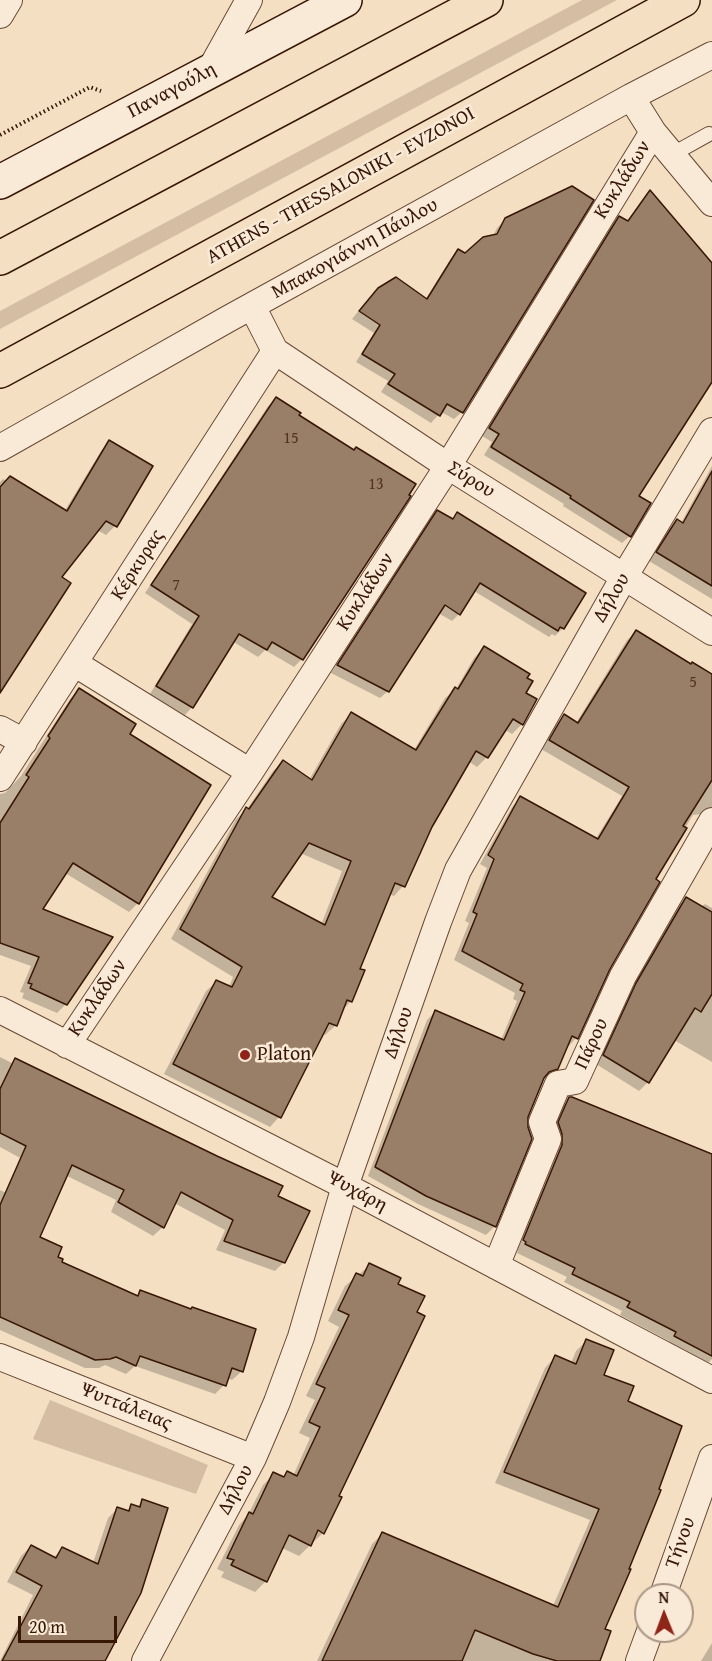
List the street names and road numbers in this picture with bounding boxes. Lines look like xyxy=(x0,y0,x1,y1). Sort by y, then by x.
street label: Παναγούλη xyxy=(124,58,220,124)
street label: ATHENS - THESSALONIKI - EVZONOI xyxy=(203,102,479,270)
street label: Κυκλάδων xyxy=(589,136,657,224)
street label: Μπακογιάννη Πάυλου xyxy=(268,193,442,305)
street label: Σύρου xyxy=(443,456,499,504)
street label: Κέρκυρας xyxy=(106,525,170,605)
street label: Κυκλάδων xyxy=(332,548,400,636)
street label: Δήλου xyxy=(588,569,636,627)
street label: Κυκλάδων xyxy=(63,955,133,1041)
street label: Δήλου xyxy=(379,1004,419,1062)
street label: Πάρου xyxy=(570,1015,614,1073)
street label: Ψυχάρη xyxy=(323,1166,391,1218)
street label: Ψυττάλειας xyxy=(77,1378,175,1436)
street label: Δήλου xyxy=(213,1461,259,1519)
street label: Τήνου xyxy=(661,1514,701,1572)

